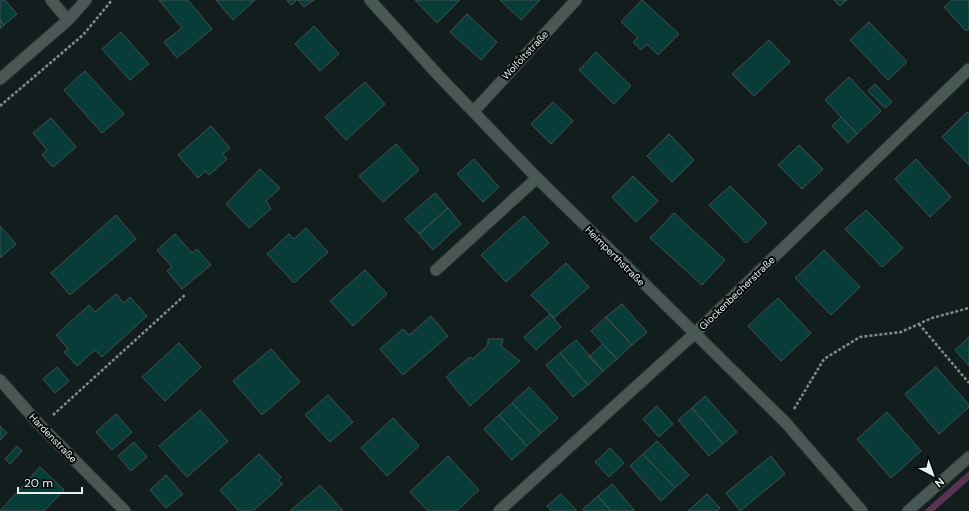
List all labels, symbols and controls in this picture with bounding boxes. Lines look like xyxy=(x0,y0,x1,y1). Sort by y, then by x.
street label: Wolfoltstraße xyxy=(499,27,551,82)
street label: Heimperthstraße xyxy=(582,223,648,289)
street label: Glockenbecherstraße xyxy=(696,253,778,333)
street label: Hardenstraße xyxy=(26,411,80,466)
north arrow xyxy=(913,455,953,495)
scale bar xyxy=(18,469,82,495)
text: 20 m xyxy=(24,475,53,491)
text: N xyxy=(932,475,947,490)

